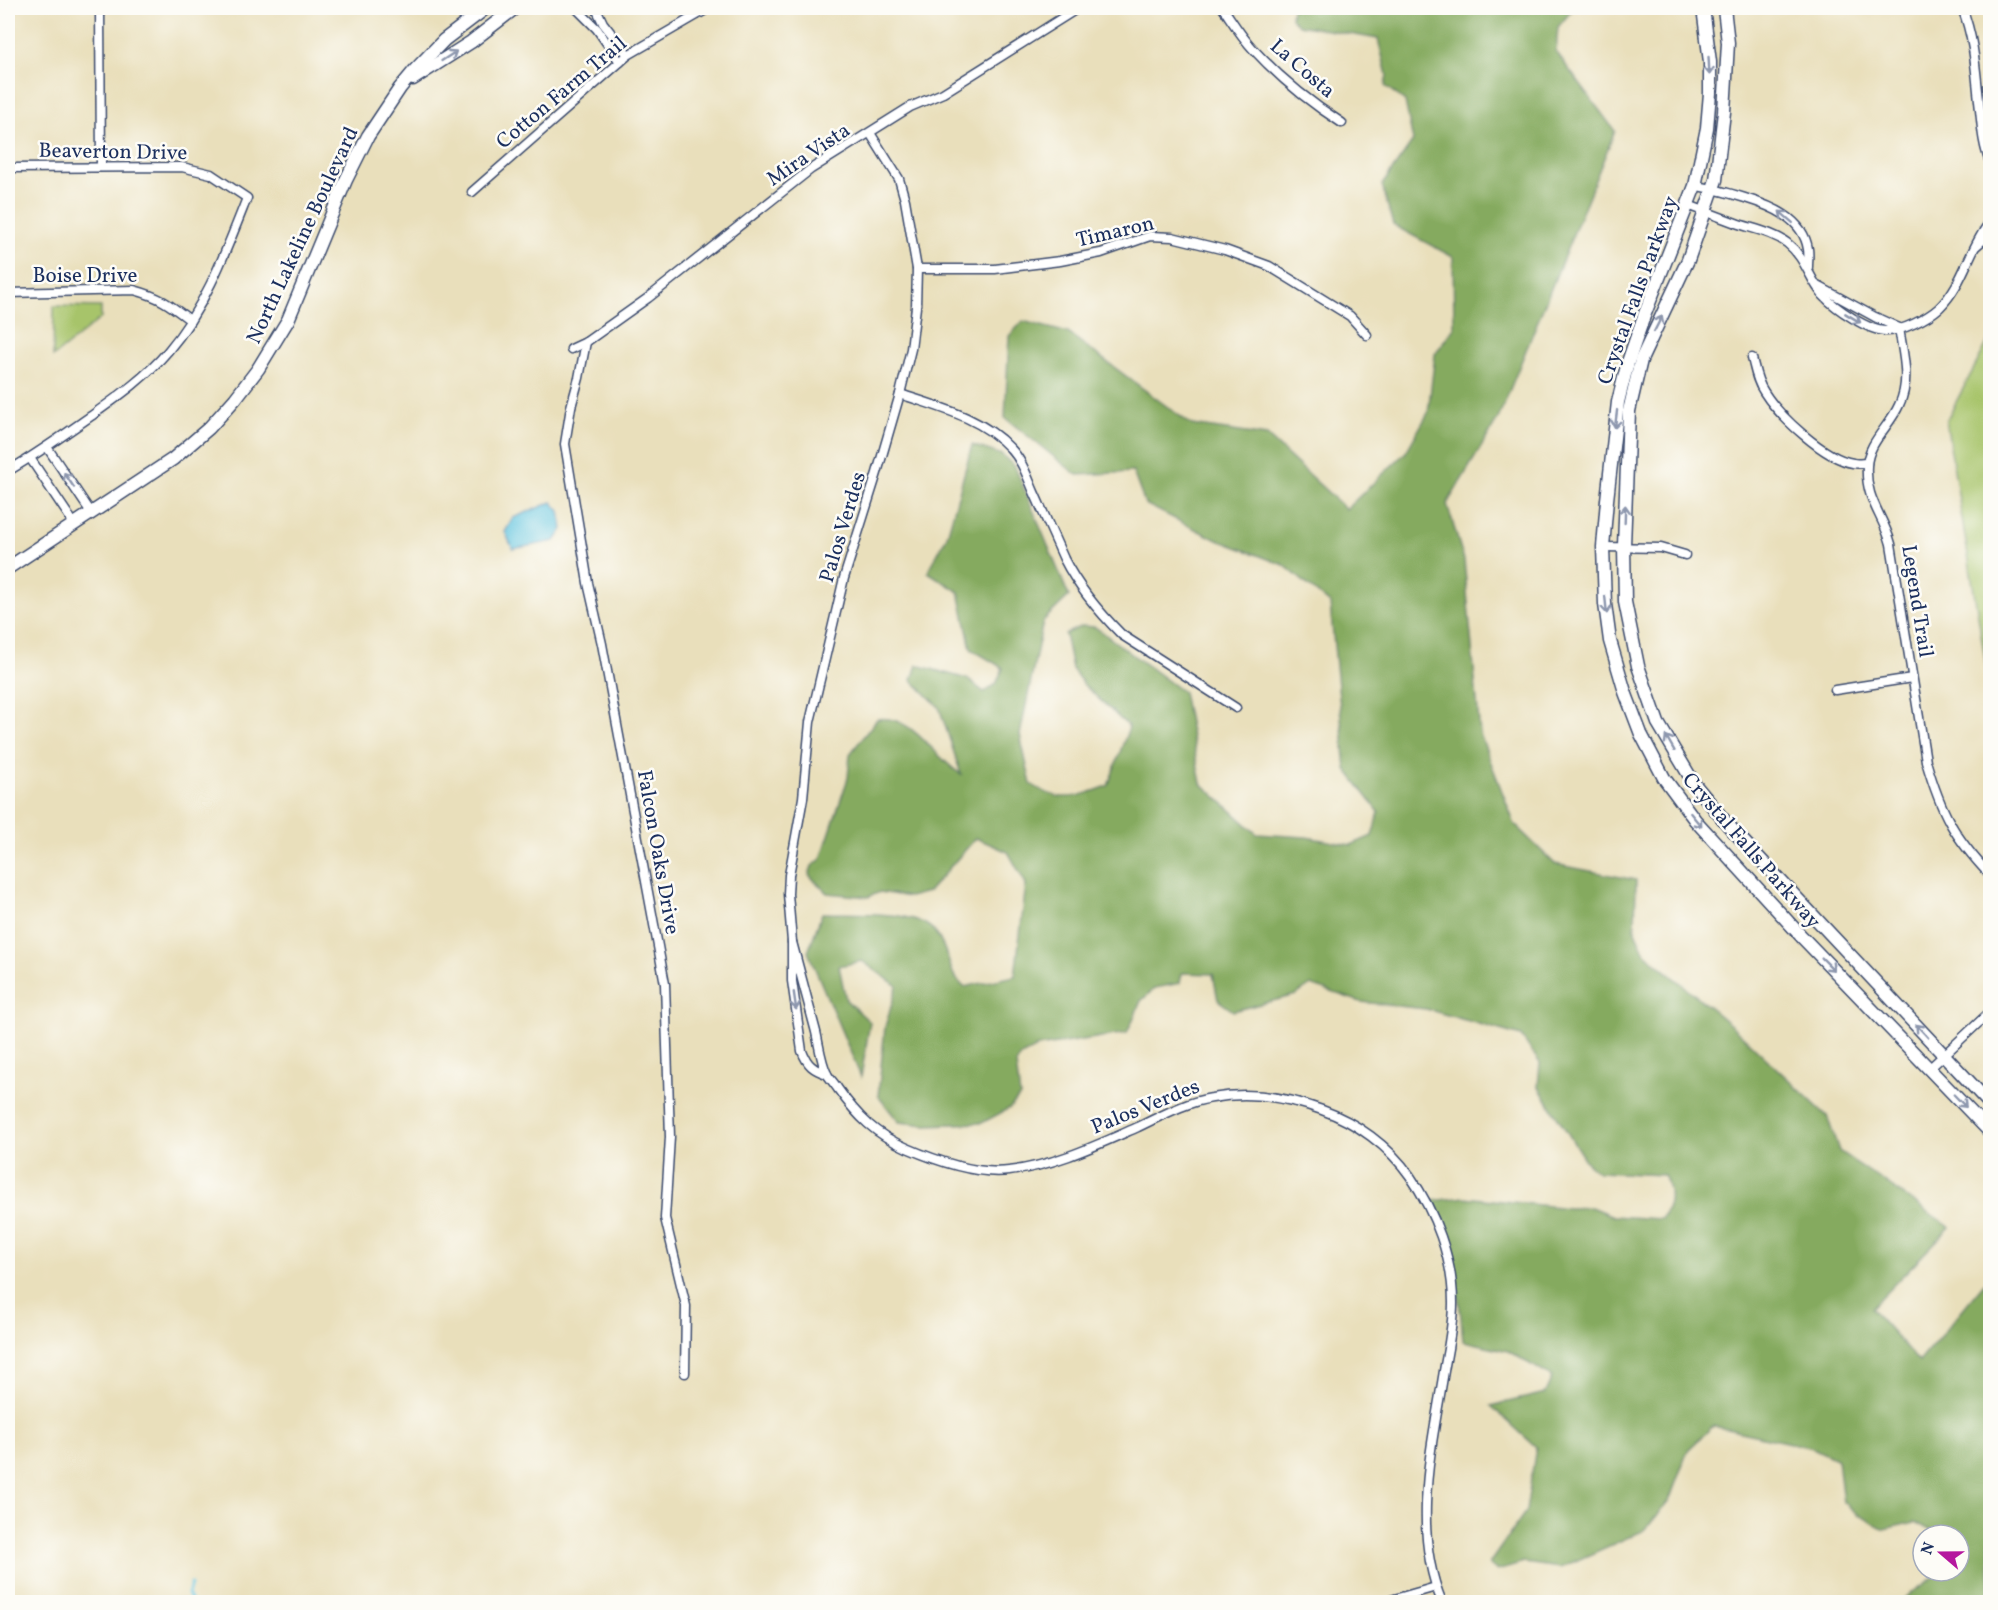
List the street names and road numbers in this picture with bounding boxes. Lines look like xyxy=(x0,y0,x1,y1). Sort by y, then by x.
street label: Cotton Farm Trail xyxy=(490,30,634,157)
street label: La Costa xyxy=(1263,33,1341,106)
street label: Mira Vista xyxy=(761,117,856,194)
street label: North Lakeline Boulevard xyxy=(240,122,366,349)
street label: Beaverton Drive xyxy=(38,137,188,168)
street label: Crystal Falls Parkway xyxy=(1591,192,1686,389)
street label: Timaron xyxy=(1074,209,1157,255)
street label: Boise Drive xyxy=(33,262,138,291)
street label: Palos Verdes xyxy=(813,468,874,586)
street label: Legend Trail xyxy=(1893,543,1940,660)
street label: Crystal Falls Parkway xyxy=(1675,767,1827,936)
street label: Falcon Oaks Drive xyxy=(629,768,686,937)
street label: Palos Verdes xyxy=(1087,1072,1204,1142)

